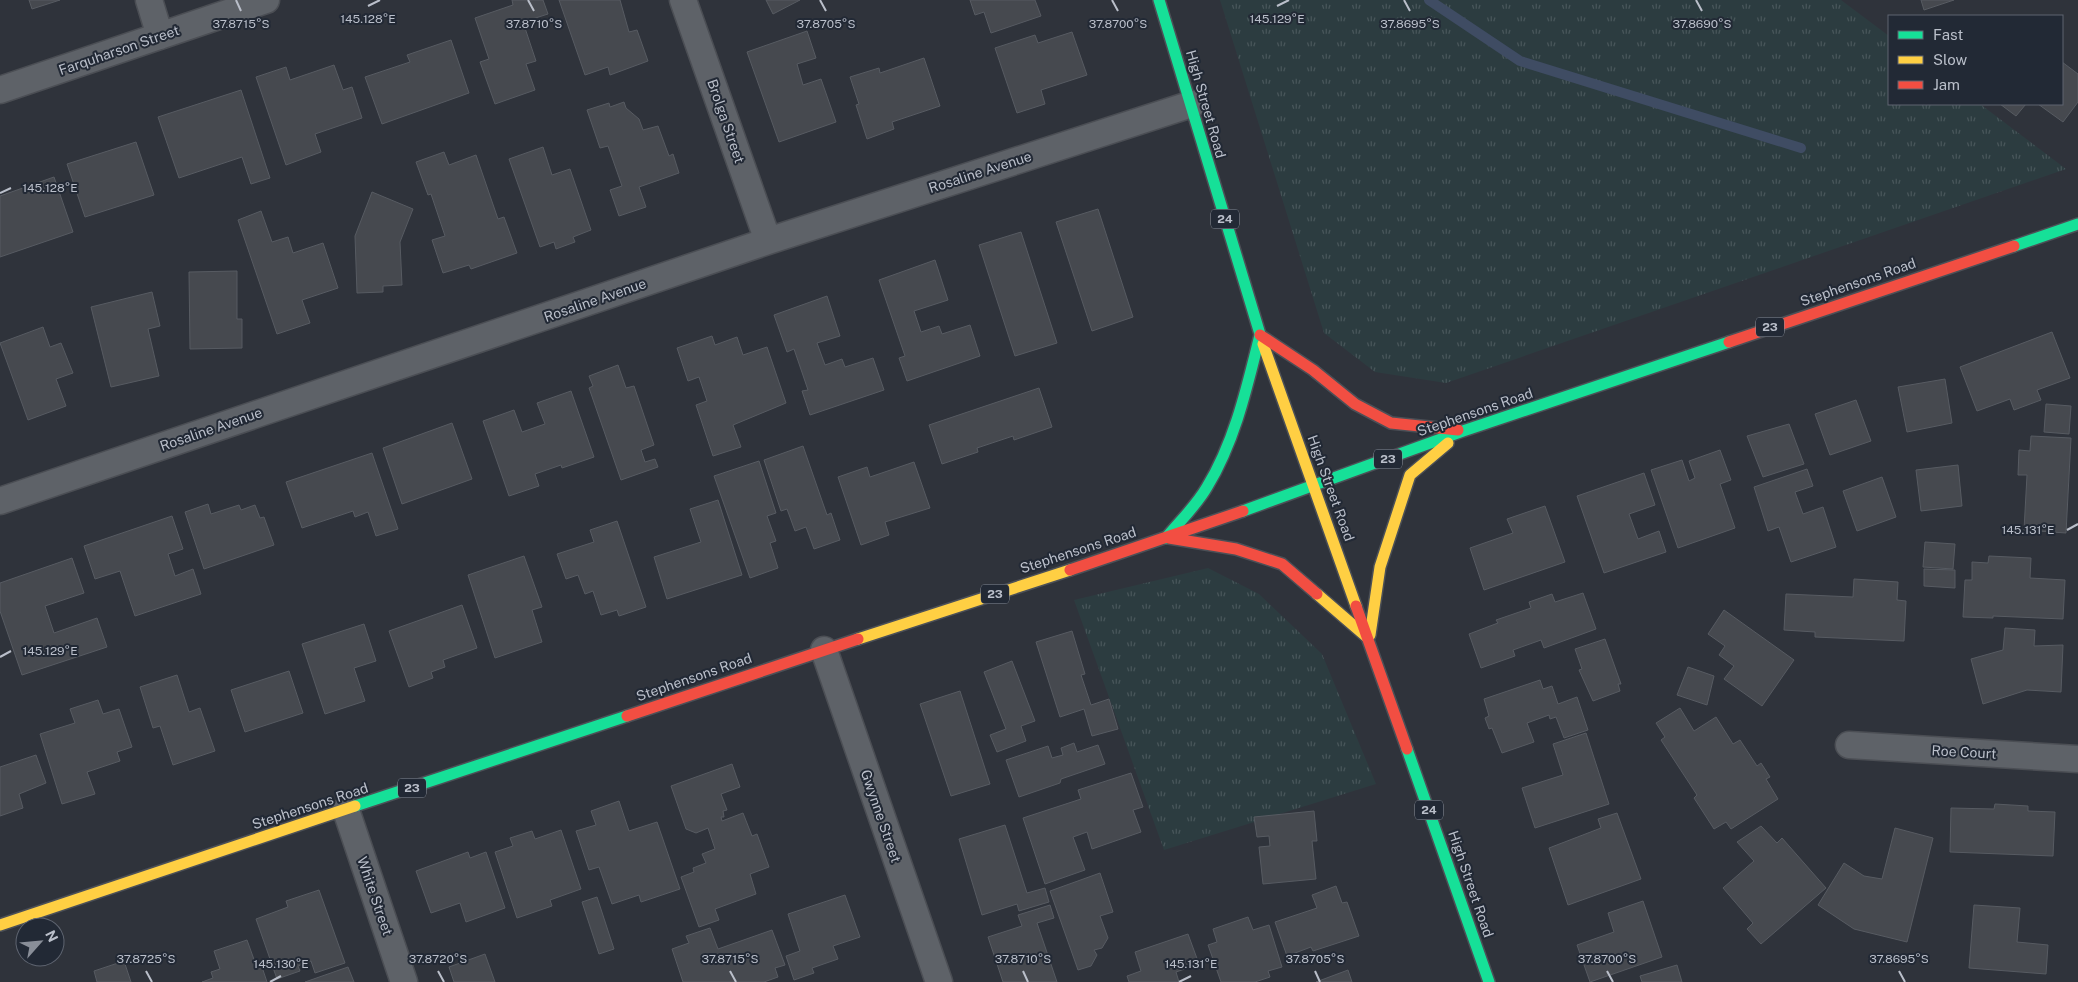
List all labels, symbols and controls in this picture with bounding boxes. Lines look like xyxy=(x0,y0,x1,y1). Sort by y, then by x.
text: 145.128°E xyxy=(340,12,396,26)
text: 145.129°E xyxy=(1249,12,1305,26)
legend xyxy=(1888,15,2063,105)
text: 37.8715°S xyxy=(213,17,269,31)
text: 37.8710°S xyxy=(506,17,562,31)
text: 37.8705°S xyxy=(797,17,855,31)
text: 37.8700°S xyxy=(1089,17,1147,31)
text: 37.8695°S xyxy=(1380,17,1440,31)
text: 37.8690°S xyxy=(1672,17,1732,31)
street label: Farquharson Street xyxy=(57,22,181,78)
text: Fast xyxy=(1933,26,1963,43)
street label: High Street Road xyxy=(1183,48,1229,160)
text: Slow xyxy=(1933,51,1968,68)
text: Jam xyxy=(1933,76,1960,93)
street label: Brolga Street xyxy=(704,77,748,165)
street label: Rosaline Avenue xyxy=(927,148,1033,196)
text: 145.128°E xyxy=(22,181,78,195)
road number: 24 xyxy=(1211,210,1239,228)
street label: Stephensons Road xyxy=(1798,255,1918,309)
street label: Rosaline Avenue xyxy=(542,275,648,325)
road number: 23 xyxy=(1756,318,1784,337)
street label: Stephensons Road xyxy=(1415,385,1535,439)
street label: Rosaline Avenue xyxy=(158,404,264,454)
street label: High Street Road xyxy=(1304,433,1358,543)
road number: 23 xyxy=(1374,449,1402,468)
text: 145.131°E xyxy=(2001,523,2055,537)
street label: Stephensons Road xyxy=(1018,524,1138,576)
road number: 23 xyxy=(981,584,1009,604)
text: 145.129°E xyxy=(22,644,78,658)
street label: Stephensons Road xyxy=(634,650,754,704)
street label: Roe Court xyxy=(1931,742,1997,762)
street label: Gwynne Street xyxy=(858,767,904,865)
road number: 23 xyxy=(398,778,426,798)
street label: Stephensons Road xyxy=(250,780,370,832)
road number: 24 xyxy=(1415,800,1443,820)
street label: High Street Road xyxy=(1445,829,1497,939)
street label: White Street xyxy=(354,854,396,938)
north arrow xyxy=(15,917,65,967)
text: N xyxy=(42,928,61,945)
text: 37.8725°S xyxy=(116,952,176,966)
text: 37.8720°S xyxy=(409,952,467,966)
text: 37.8715°S xyxy=(702,952,758,966)
text: 37.8710°S xyxy=(995,952,1051,966)
text: 37.8705°S xyxy=(1286,952,1344,966)
text: 37.8700°S xyxy=(1578,952,1636,966)
text: 37.8695°S xyxy=(1869,952,1929,966)
text: 145.130°E xyxy=(253,957,309,971)
text: 145.131°E xyxy=(1164,957,1218,971)

